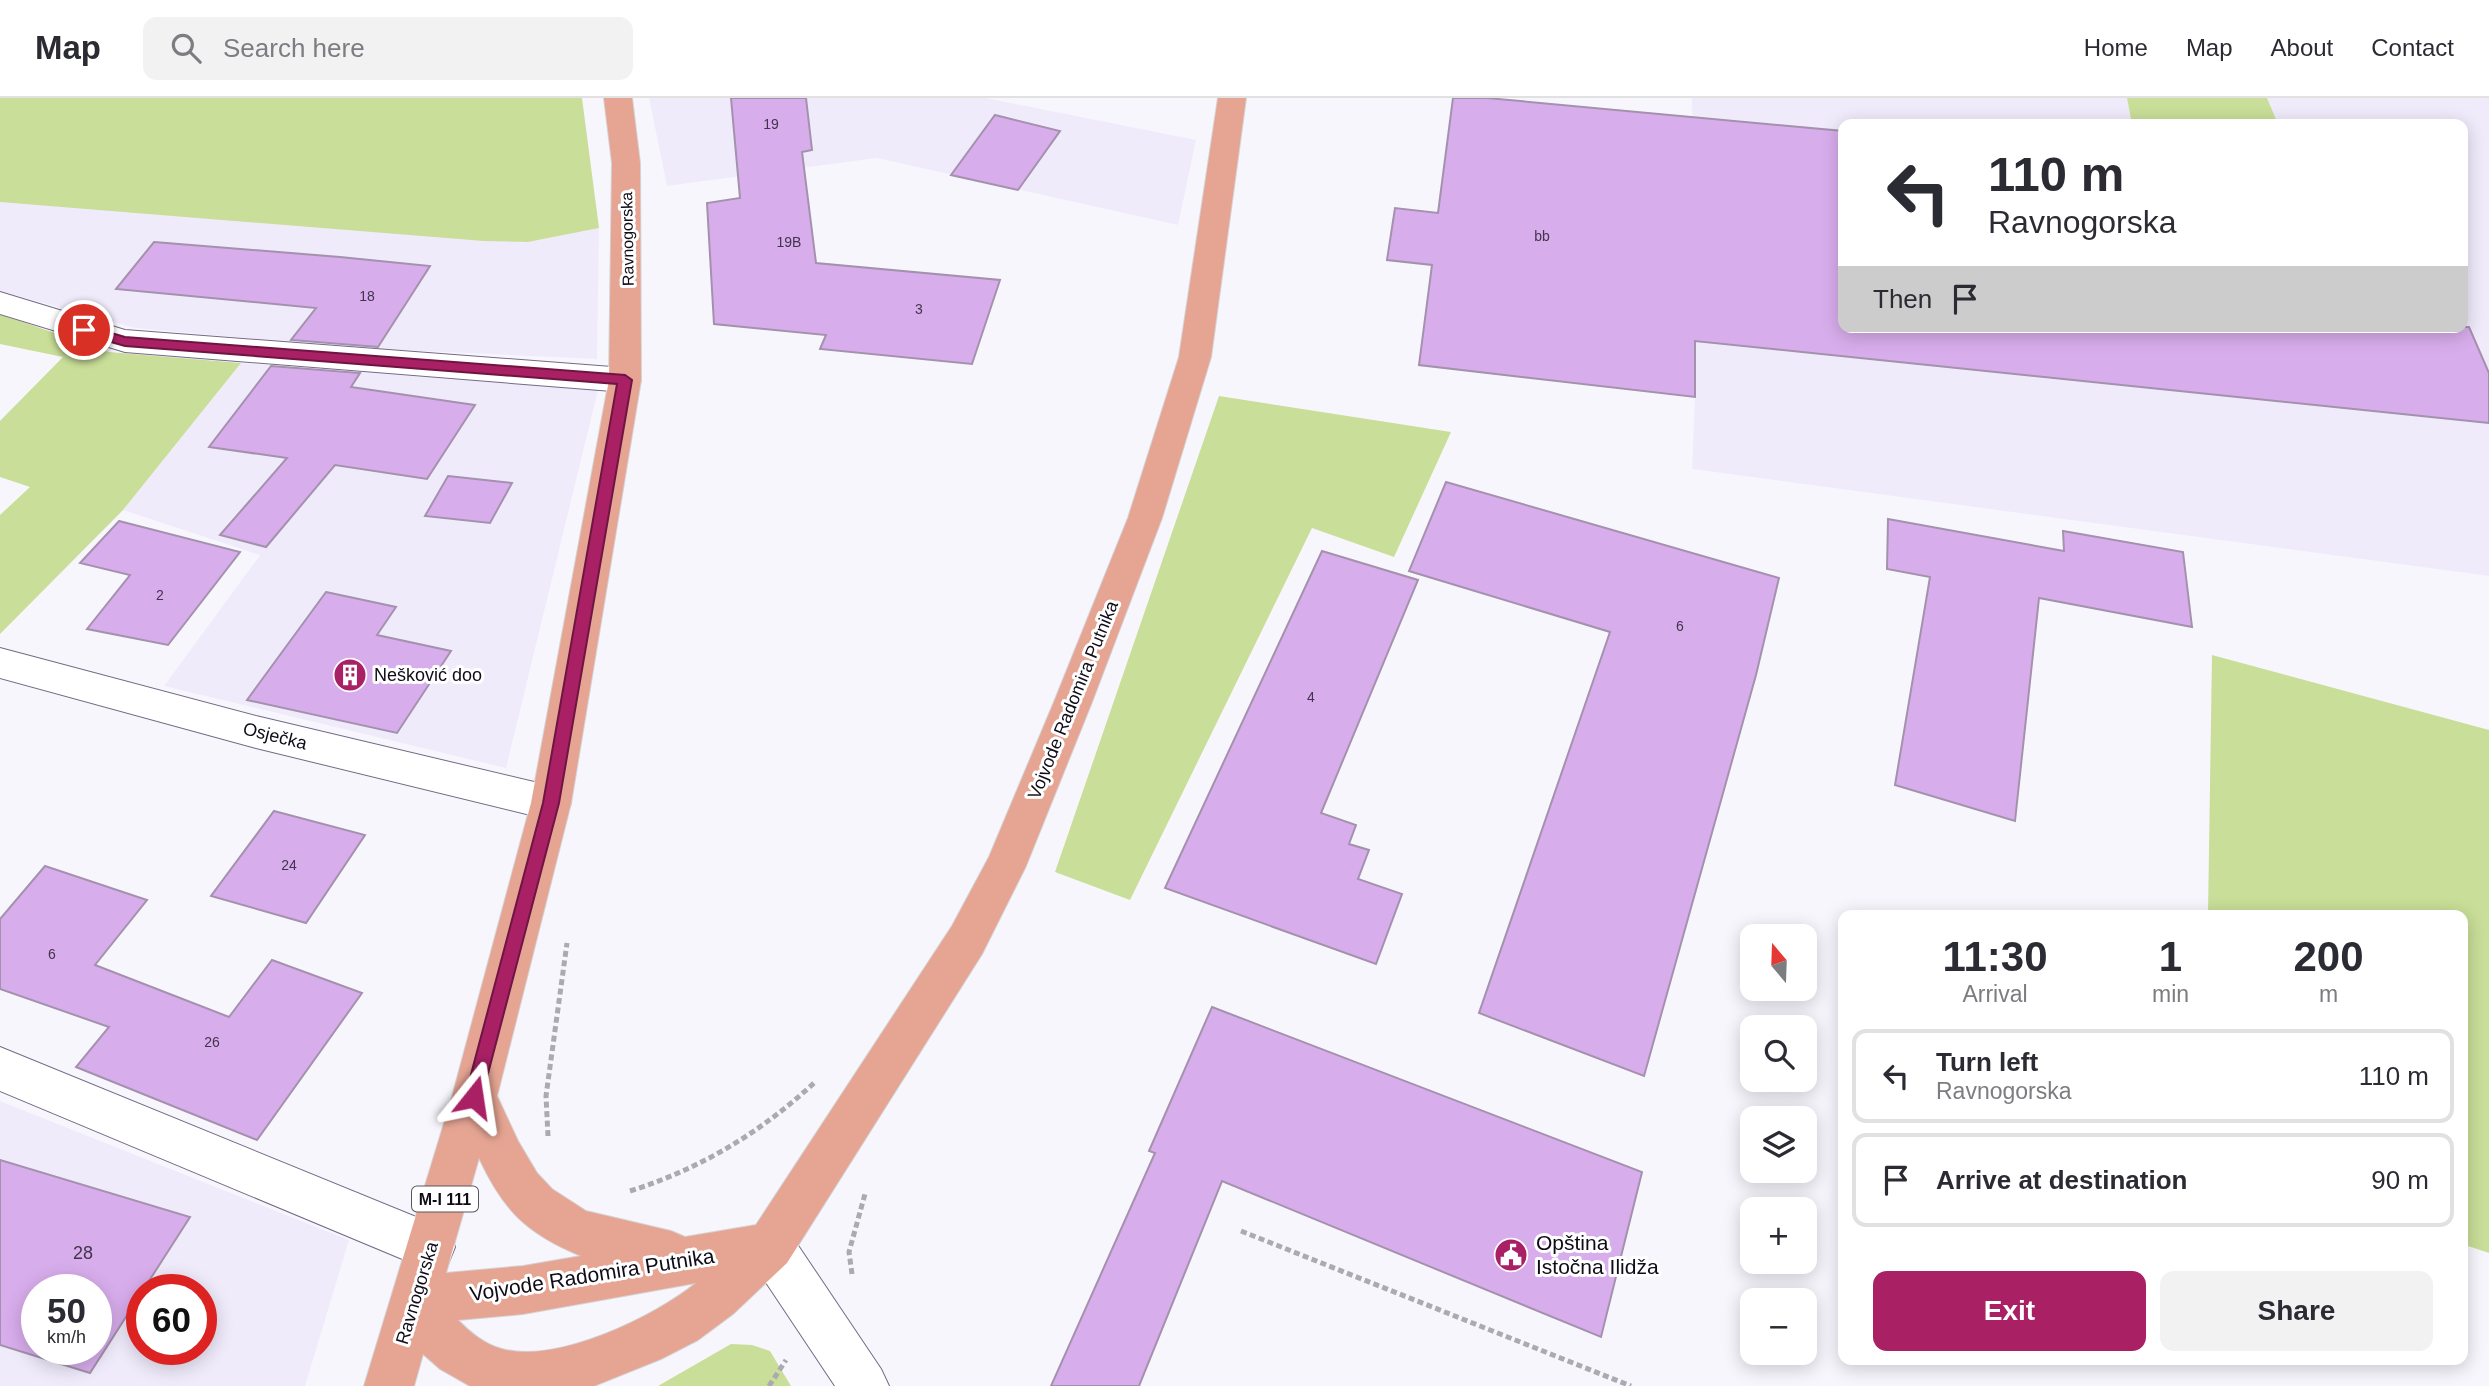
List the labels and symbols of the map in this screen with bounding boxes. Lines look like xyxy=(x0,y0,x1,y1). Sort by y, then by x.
house number: 19 xyxy=(763,116,779,132)
street label: Ravnogorska xyxy=(618,192,637,286)
house number: bb xyxy=(1534,228,1550,244)
house number: 19B xyxy=(777,234,801,250)
house number: 18 xyxy=(359,288,375,304)
pin xyxy=(54,300,114,360)
house number: 3 xyxy=(915,301,923,317)
house number: 2 xyxy=(156,587,164,603)
street label: Vojvode Radomira Putnika xyxy=(1024,597,1122,802)
house number: 6 xyxy=(1676,618,1684,634)
building icon: Nešković doo xyxy=(331,656,369,694)
place label: Nešković doo xyxy=(374,665,482,685)
house number: 4 xyxy=(1307,689,1315,705)
street label: Osječka xyxy=(241,718,310,754)
house number: 24 xyxy=(281,857,297,873)
north arrow xyxy=(1740,924,1816,1001)
house number: 6 xyxy=(48,946,56,962)
house number: 26 xyxy=(204,1034,220,1050)
position arrow xyxy=(437,1060,511,1134)
road number: M-I 111 xyxy=(412,1186,478,1212)
place label: Opština Istočna Ilidža xyxy=(1536,1231,1659,1278)
public building icon: Opština Istočna Ilidža xyxy=(1492,1236,1530,1274)
street label: Ravnogorska xyxy=(392,1238,442,1347)
house number: 28 xyxy=(73,1243,93,1263)
street label: Vojvode Radomira Putnika xyxy=(468,1244,716,1305)
speed limit sign: 60 xyxy=(126,1274,217,1365)

